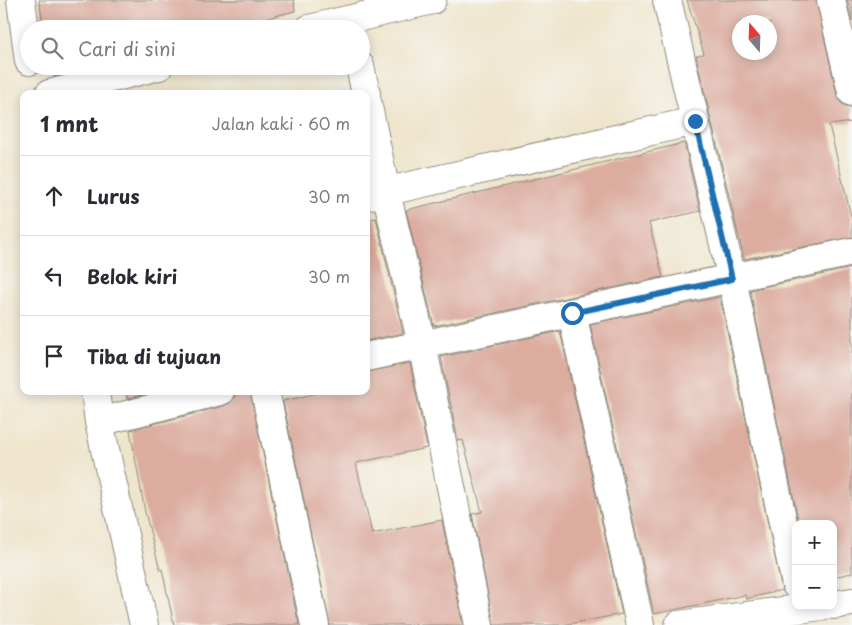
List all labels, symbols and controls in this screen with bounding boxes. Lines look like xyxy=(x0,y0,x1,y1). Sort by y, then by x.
north arrow xyxy=(732,15,777,60)
search box xyxy=(20,20,370,75)
icon: search xyxy=(38,34,66,62)
text: Cari di sini xyxy=(78,34,176,62)
text: 1 mnt xyxy=(40,107,98,139)
route end xyxy=(684,110,707,133)
text: Jalan kaki · 60 m xyxy=(212,111,350,135)
icon: ahead xyxy=(40,182,68,210)
text: Lurus xyxy=(87,182,140,210)
text: 30 m xyxy=(308,184,350,208)
icon: left xyxy=(40,262,68,290)
text: Belok kiri xyxy=(87,262,177,290)
text: 30 m xyxy=(308,264,350,288)
route start xyxy=(561,302,584,325)
icon: arrive xyxy=(40,342,68,370)
text: Tiba di tujuan xyxy=(87,342,221,370)
map controls xyxy=(792,520,837,610)
button: + xyxy=(792,520,837,565)
button: − xyxy=(792,565,837,610)

